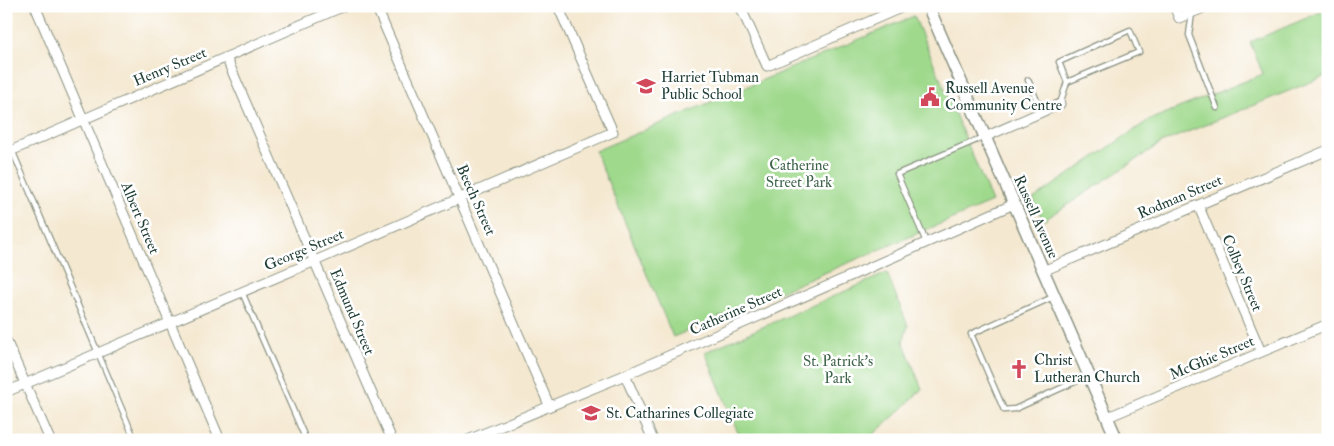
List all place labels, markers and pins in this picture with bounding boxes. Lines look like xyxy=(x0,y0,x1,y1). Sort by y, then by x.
place label: Harriet Tubman Public School xyxy=(661,68,759,104)
school or university icon: Harriet Tubman Public School xyxy=(635,75,657,97)
place label: Russell Avenue Community Centre xyxy=(945,79,1062,115)
public building icon: Russell Avenue Community Centre xyxy=(919,86,941,108)
place label: Christ Lutheran Church xyxy=(1034,351,1140,387)
church icon: Christ Lutheran Church xyxy=(1008,358,1030,380)
school or university icon: St. Catharines Collegiate xyxy=(580,402,602,424)
place label: St. Catharines Collegiate xyxy=(606,404,754,423)

